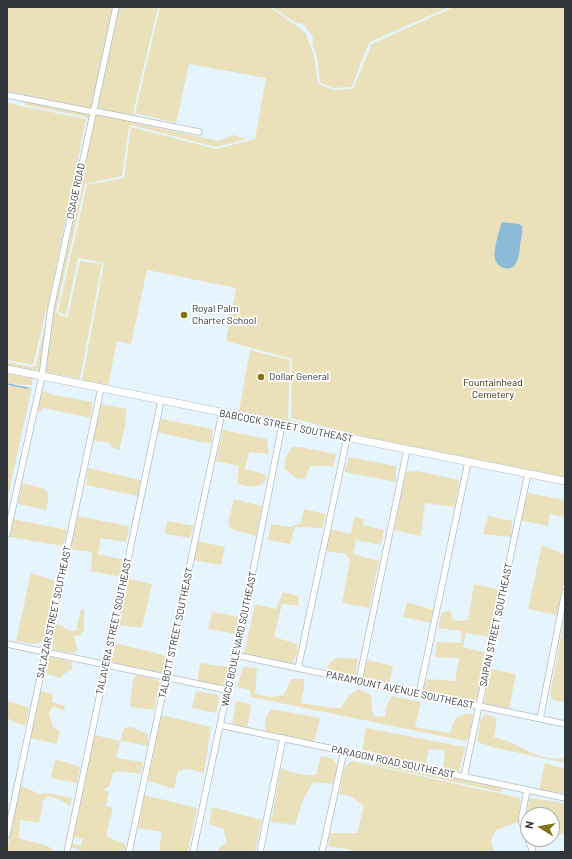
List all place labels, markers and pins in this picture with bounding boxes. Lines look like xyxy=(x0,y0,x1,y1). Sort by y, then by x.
place label: Royal Palm Charter School xyxy=(192,303,256,326)
marker: Royal Palm Charter School xyxy=(179,310,189,320)
place label: Dollar General xyxy=(269,371,329,383)
marker: Dollar General xyxy=(256,372,266,382)

